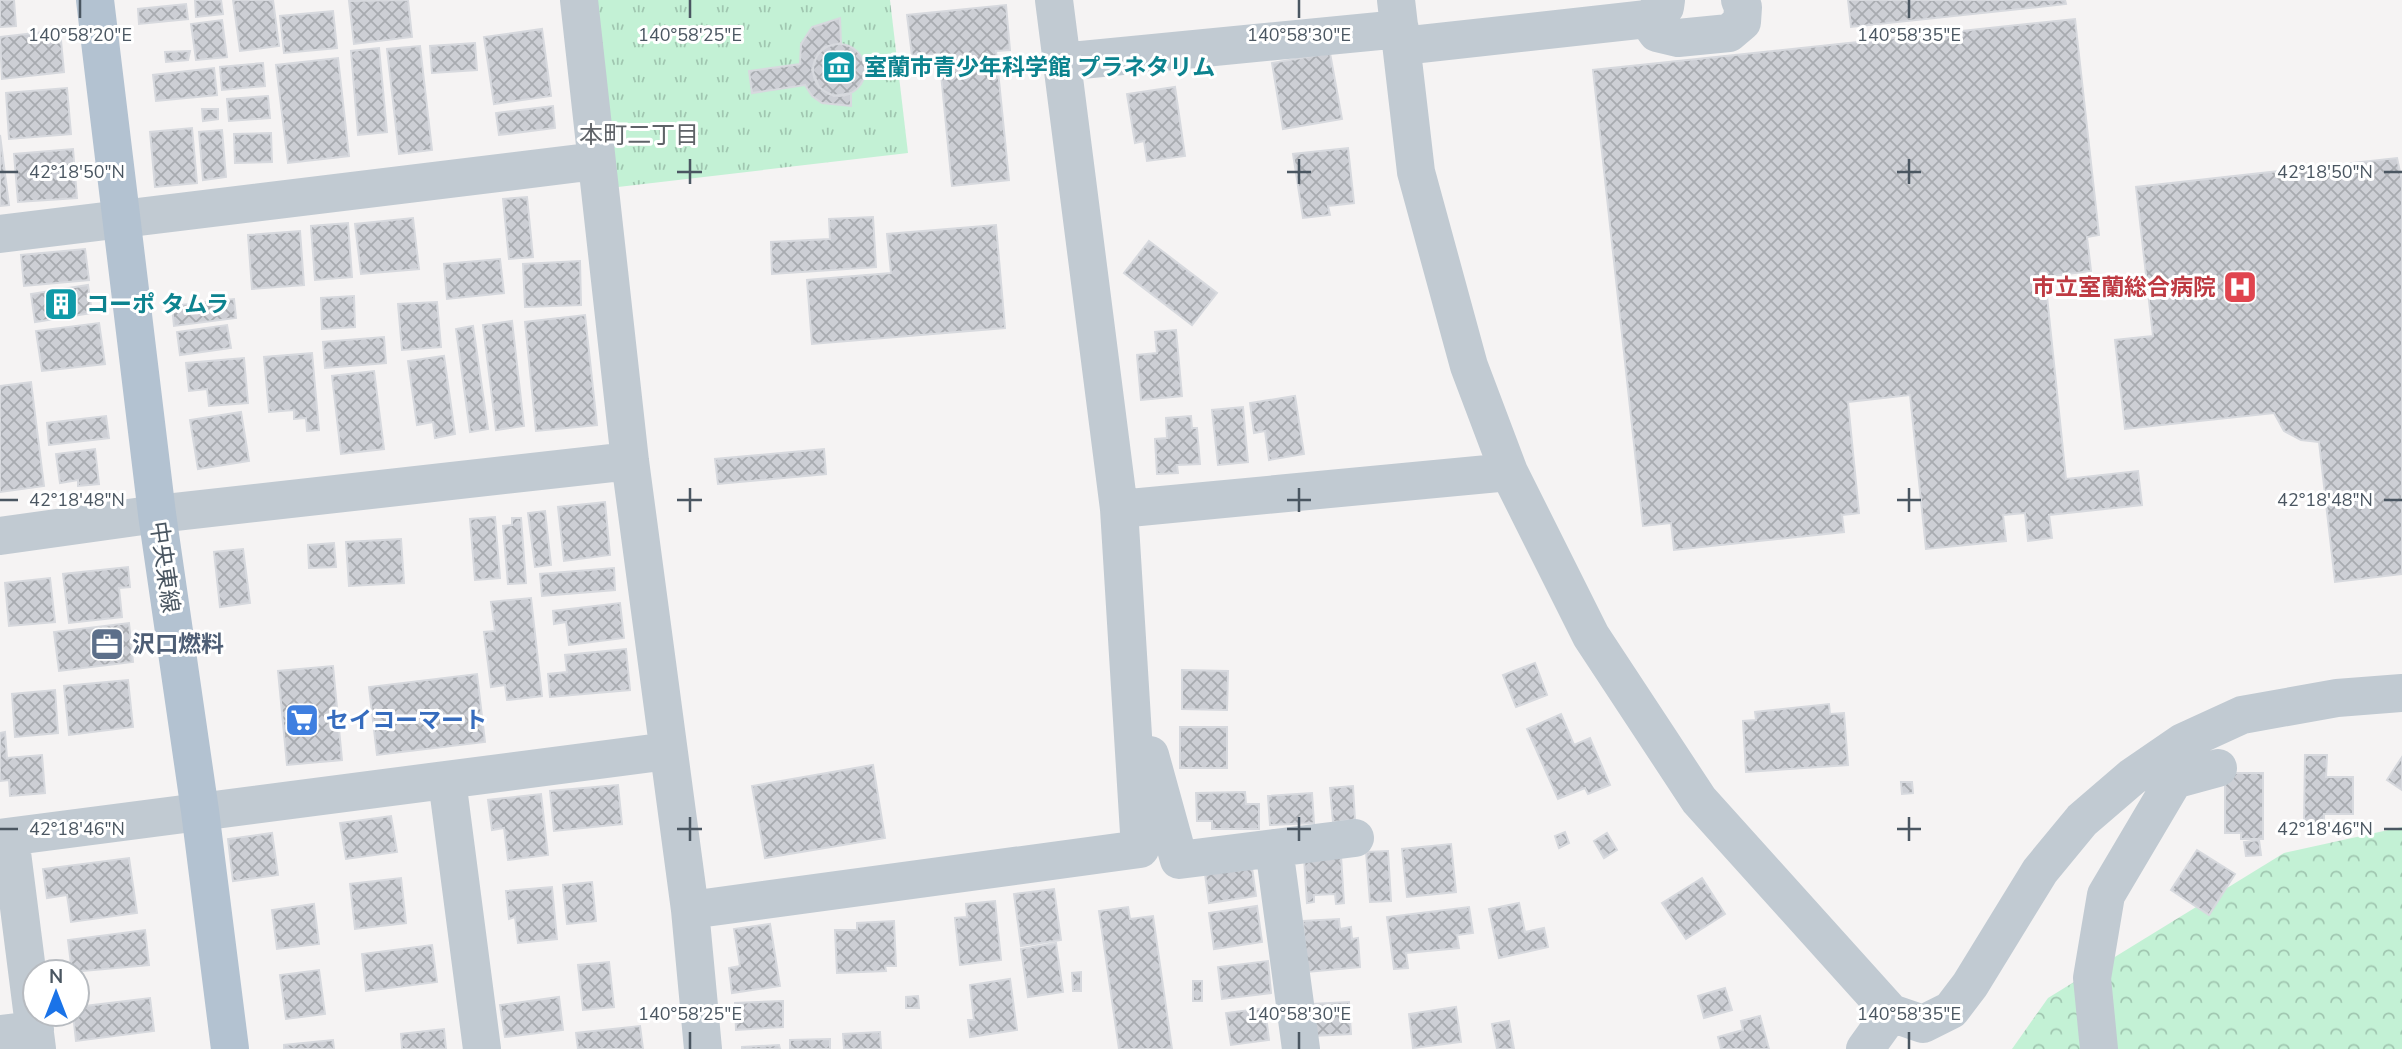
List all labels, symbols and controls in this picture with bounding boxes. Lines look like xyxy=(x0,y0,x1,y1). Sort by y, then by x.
text: 140°58'20"E xyxy=(28,23,132,47)
text: 140°58'25"E xyxy=(638,23,742,47)
text: 140°58'30"E xyxy=(1247,23,1351,47)
text: 140°58'35"E xyxy=(1857,23,1961,47)
museum icon: 室蘭市青少年科学館 プラネタリム xyxy=(820,48,858,86)
place label: 室蘭市青少年科学館 プラネタリム xyxy=(864,52,1215,83)
district label: 本町二丁目 xyxy=(579,119,699,151)
text: 42°18'50"N xyxy=(29,160,125,184)
text: 42°18'50"N xyxy=(2277,160,2373,184)
hospital icon: 市立室蘭総合病院 xyxy=(2221,268,2259,306)
place label: 市立室蘭総合病院 xyxy=(2032,272,2216,303)
building icon: コーポ タムラ xyxy=(42,285,80,323)
place label: コーポ タムラ xyxy=(86,289,229,320)
text: 42°18'48"N xyxy=(29,488,125,512)
text: 42°18'48"N xyxy=(2277,488,2373,512)
street label: 中央東線 xyxy=(143,519,186,615)
office icon: 沢口燃料 xyxy=(88,625,126,663)
place label: 沢口燃料 xyxy=(132,629,224,660)
supermarket icon: セイコーマート xyxy=(283,701,321,739)
place label: セイコーマート xyxy=(326,705,487,736)
text: 42°18'46"N xyxy=(29,817,125,841)
text: 42°18'46"N xyxy=(2277,817,2373,841)
north arrow xyxy=(21,958,91,1028)
text: N xyxy=(49,964,63,990)
text: 140°58'25"E xyxy=(638,1002,742,1026)
text: 140°58'30"E xyxy=(1247,1002,1351,1026)
text: 140°58'35"E xyxy=(1857,1002,1961,1026)

